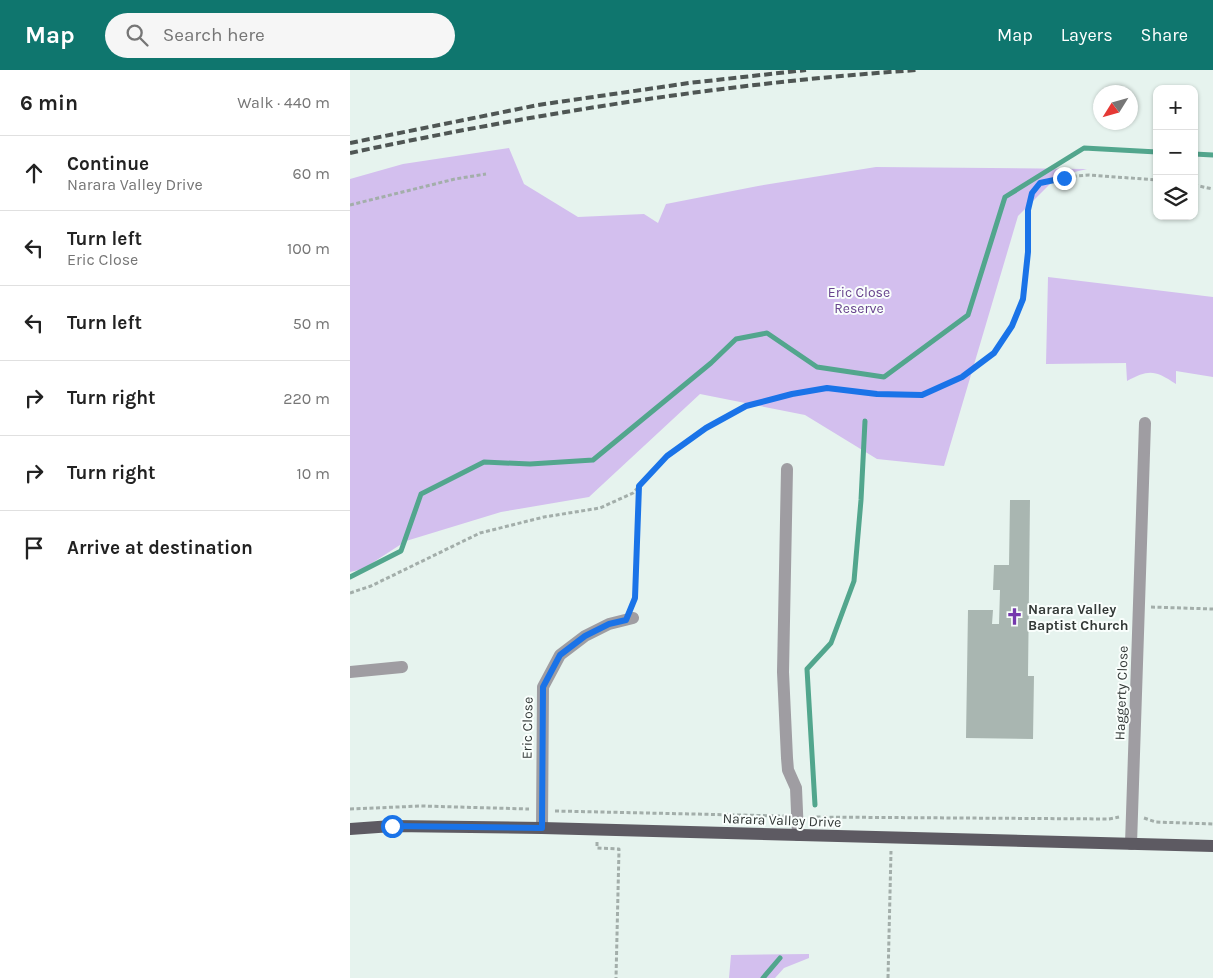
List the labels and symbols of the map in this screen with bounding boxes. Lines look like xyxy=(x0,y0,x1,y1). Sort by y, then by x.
north arrow xyxy=(1093,85,1138,130)
route end xyxy=(1053,167,1076,190)
park label: Eric Close Reserve xyxy=(828,284,890,317)
place label: Narara Valley Baptist Church xyxy=(1028,601,1128,634)
church icon: Narara Valley Baptist Church xyxy=(1004,607,1024,627)
street label: Haggerty Close xyxy=(1111,645,1132,741)
street label: Eric Close xyxy=(518,697,537,759)
street label: Narara Valley Drive xyxy=(722,810,842,831)
route start xyxy=(381,815,404,838)

